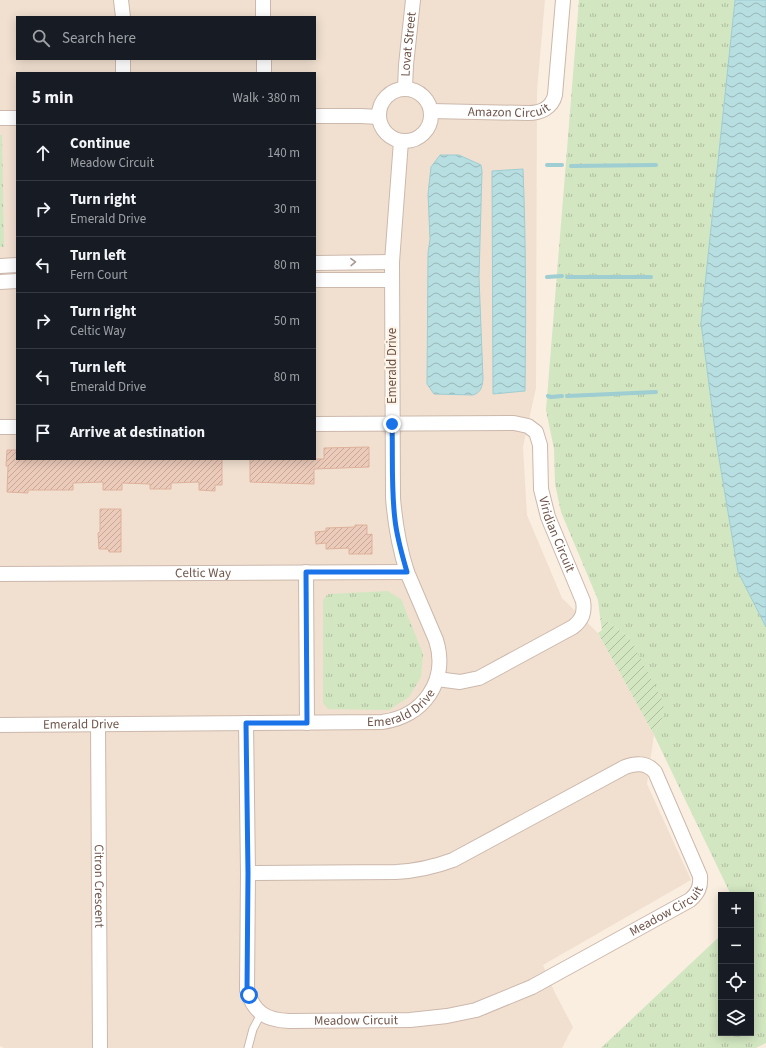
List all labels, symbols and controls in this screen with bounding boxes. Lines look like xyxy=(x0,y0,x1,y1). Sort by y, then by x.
street label: Lovat Street xyxy=(397,10,421,77)
search box xyxy=(16,16,316,60)
icon: search xyxy=(30,27,52,49)
text: Search here xyxy=(62,28,136,49)
text: 5 min xyxy=(32,86,73,110)
text: Walk · 380 m xyxy=(232,89,300,107)
street label: Amazon Circuit xyxy=(468,99,554,122)
text: Continue xyxy=(70,133,130,154)
icon: ahead xyxy=(32,142,54,164)
text: 140 m xyxy=(267,144,300,162)
text: Meadow Circuit xyxy=(70,154,154,172)
text: Turn right xyxy=(70,189,136,210)
icon: right xyxy=(32,198,54,220)
text: 30 m xyxy=(274,200,300,218)
text: Emerald Drive xyxy=(70,210,146,228)
text: Turn left xyxy=(70,245,126,266)
icon: left xyxy=(32,254,54,276)
text: 80 m xyxy=(274,256,300,274)
one-way arrow xyxy=(350,258,356,266)
text: Fern Court xyxy=(70,266,127,284)
text: Turn right xyxy=(70,301,136,322)
icon: right xyxy=(32,310,54,332)
text: 50 m xyxy=(274,312,300,330)
text: Celtic Way xyxy=(70,322,126,340)
street label: Emerald Drive xyxy=(383,328,401,404)
text: Turn left xyxy=(70,357,126,378)
icon: left xyxy=(32,366,54,388)
text: 80 m xyxy=(274,368,300,386)
text: Emerald Drive xyxy=(70,378,146,396)
route end xyxy=(383,415,401,433)
icon: arrive xyxy=(32,422,54,444)
text: Arrive at destination xyxy=(70,422,205,443)
street label: Viridian Circuit xyxy=(534,495,579,576)
street label: Celtic Way xyxy=(175,564,231,582)
street label: Emerald Drive xyxy=(367,686,439,731)
street label: Emerald Drive xyxy=(43,715,119,734)
street label: Citron Crescent xyxy=(90,844,108,928)
street label: Meadow Circuit xyxy=(626,883,708,941)
map controls xyxy=(718,892,754,1036)
button: + xyxy=(718,892,754,928)
button: − xyxy=(718,928,754,964)
button: locate xyxy=(718,964,754,1000)
route start xyxy=(240,986,258,1004)
button: layers xyxy=(718,1000,754,1036)
street label: Meadow Circuit xyxy=(314,1011,399,1030)

